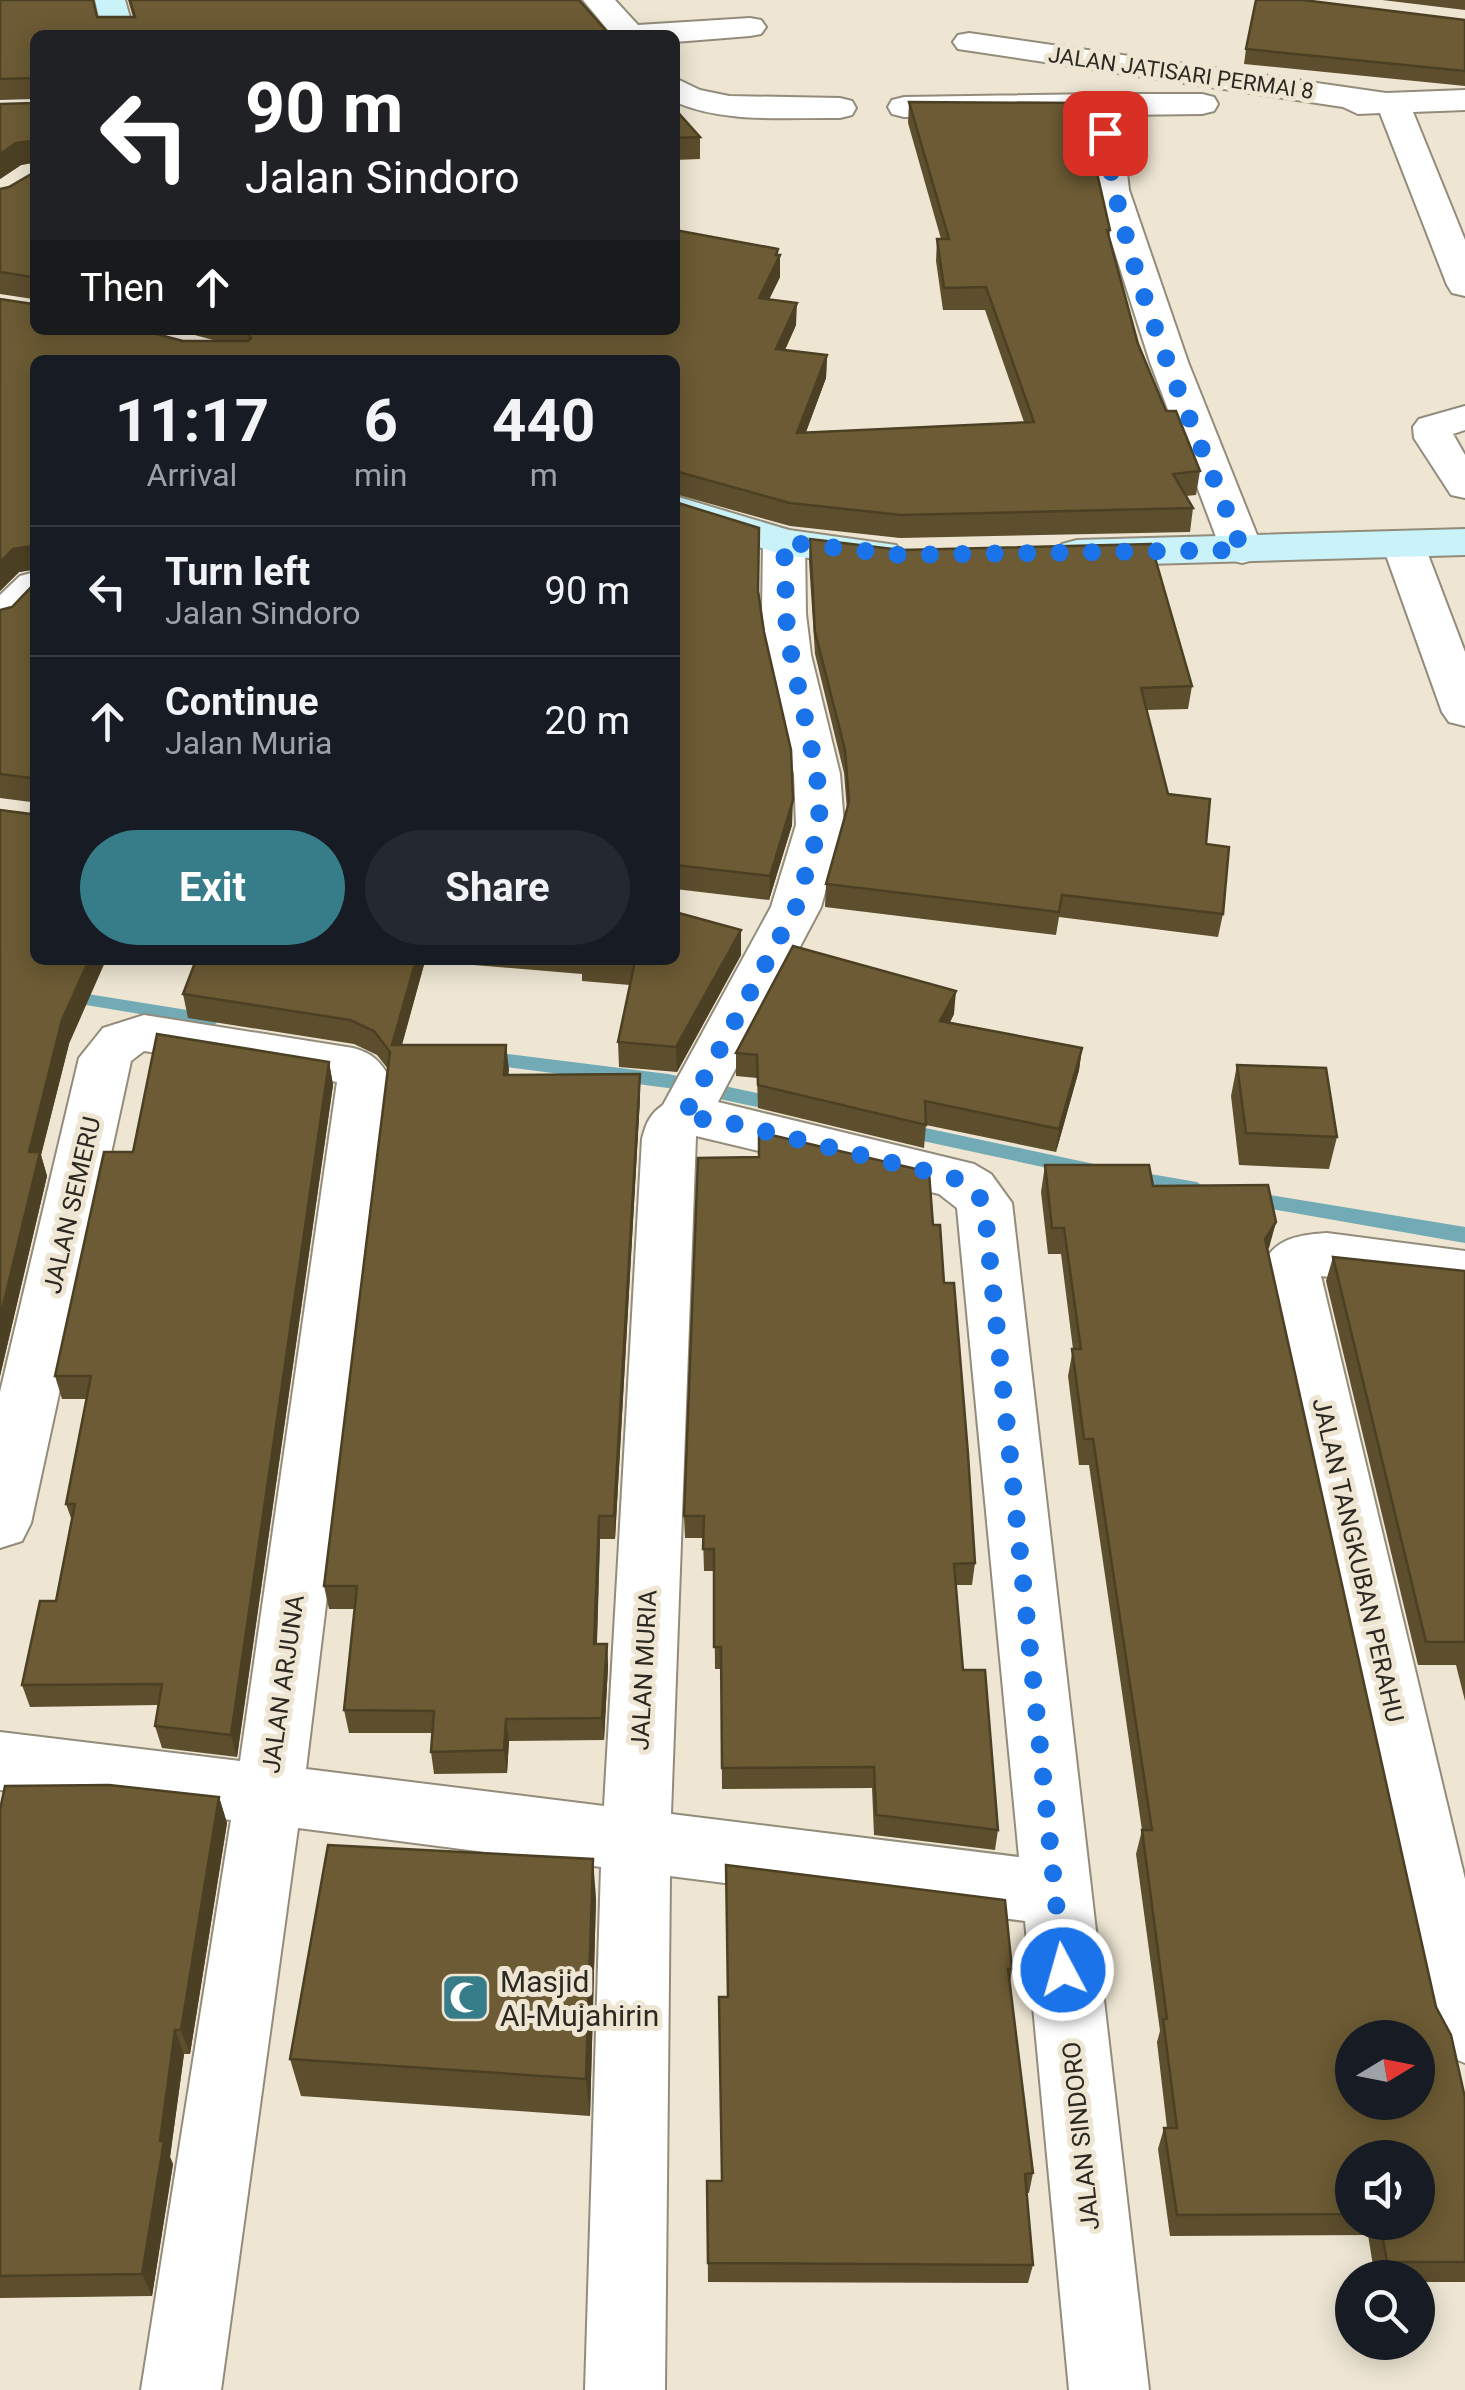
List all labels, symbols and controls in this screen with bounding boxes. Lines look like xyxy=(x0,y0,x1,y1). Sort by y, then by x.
street label: JALAN JATISARI PERMAI 8 xyxy=(1047,42,1315,104)
text: 90 m xyxy=(245,67,403,149)
icon: left xyxy=(80,70,210,200)
pin xyxy=(1063,91,1148,176)
icon: arrive xyxy=(1078,106,1133,161)
text: Jalan Sindoro xyxy=(245,151,520,204)
icon: ahead xyxy=(185,260,240,315)
text: Then xyxy=(80,266,165,310)
text: 11:17 xyxy=(115,385,269,456)
text: 6 xyxy=(363,385,398,456)
text: 440 xyxy=(492,385,595,456)
text: Arrival xyxy=(147,456,237,494)
text: min xyxy=(354,456,407,494)
text: m xyxy=(530,456,558,494)
text: Turn left xyxy=(165,550,310,594)
icon: left xyxy=(80,564,135,619)
text: 90 m xyxy=(545,569,630,613)
text: Jalan Sindoro xyxy=(165,594,360,632)
text: Continue xyxy=(165,680,319,724)
icon: ahead xyxy=(80,694,135,749)
text: 20 m xyxy=(545,699,630,743)
text: Jalan Muria xyxy=(165,724,332,762)
button: Exit xyxy=(80,830,345,945)
button: Share xyxy=(365,830,630,945)
street label: JALAN SEMERU xyxy=(38,1114,106,1296)
street label: JALAN TANGKUBAN PERAHU xyxy=(1307,1395,1409,1725)
street label: JALAN MURIA xyxy=(625,1589,663,1751)
street label: JALAN ARJUNA xyxy=(256,1593,310,1775)
position arrow xyxy=(1011,1918,1115,2022)
place label: Masjid Al-Mujahirin xyxy=(500,1964,659,2033)
mosque icon: Masjid Al-Mujahirin xyxy=(439,1972,491,2024)
north arrow xyxy=(1335,2020,1435,2120)
map controls xyxy=(1335,2020,1435,2360)
street label: JALAN SINDORO xyxy=(1057,2040,1105,2232)
button: sound xyxy=(1335,2140,1435,2240)
button: search xyxy=(1335,2260,1435,2360)

